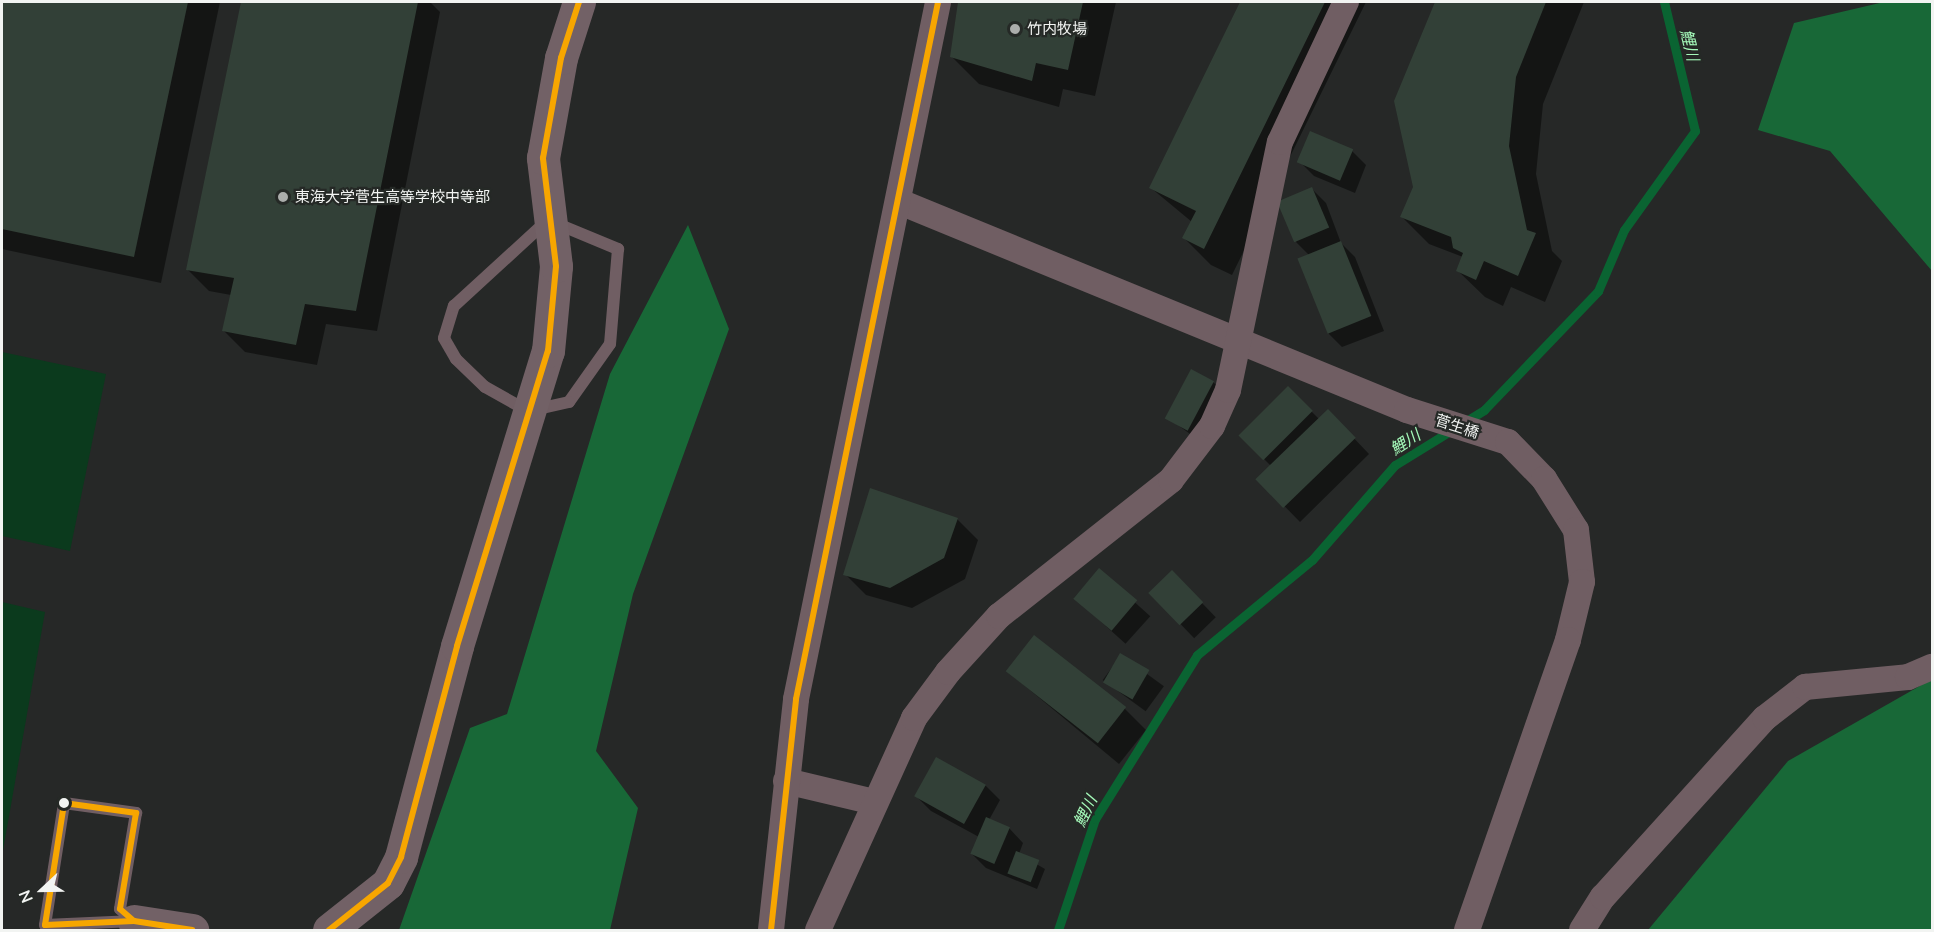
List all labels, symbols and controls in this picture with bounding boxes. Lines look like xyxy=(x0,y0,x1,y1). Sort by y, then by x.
place label: 竹内牧場 xyxy=(1027,20,1087,38)
marker: 竹内牧場 xyxy=(1008,22,1022,36)
water label: 鯉川 xyxy=(1677,27,1703,63)
place label: 東海大学菅生高等学校中等部 xyxy=(295,188,490,206)
marker: 東海大学菅生高等学校中等部 xyxy=(276,190,290,204)
street label: 菅生橋 xyxy=(1433,410,1481,442)
water label: 鯉川 xyxy=(1386,425,1424,459)
water label: 鯉川 xyxy=(1069,792,1101,830)
unlabelled marker xyxy=(58,797,70,809)
north arrow xyxy=(12,860,72,920)
text: N xyxy=(14,887,37,906)

